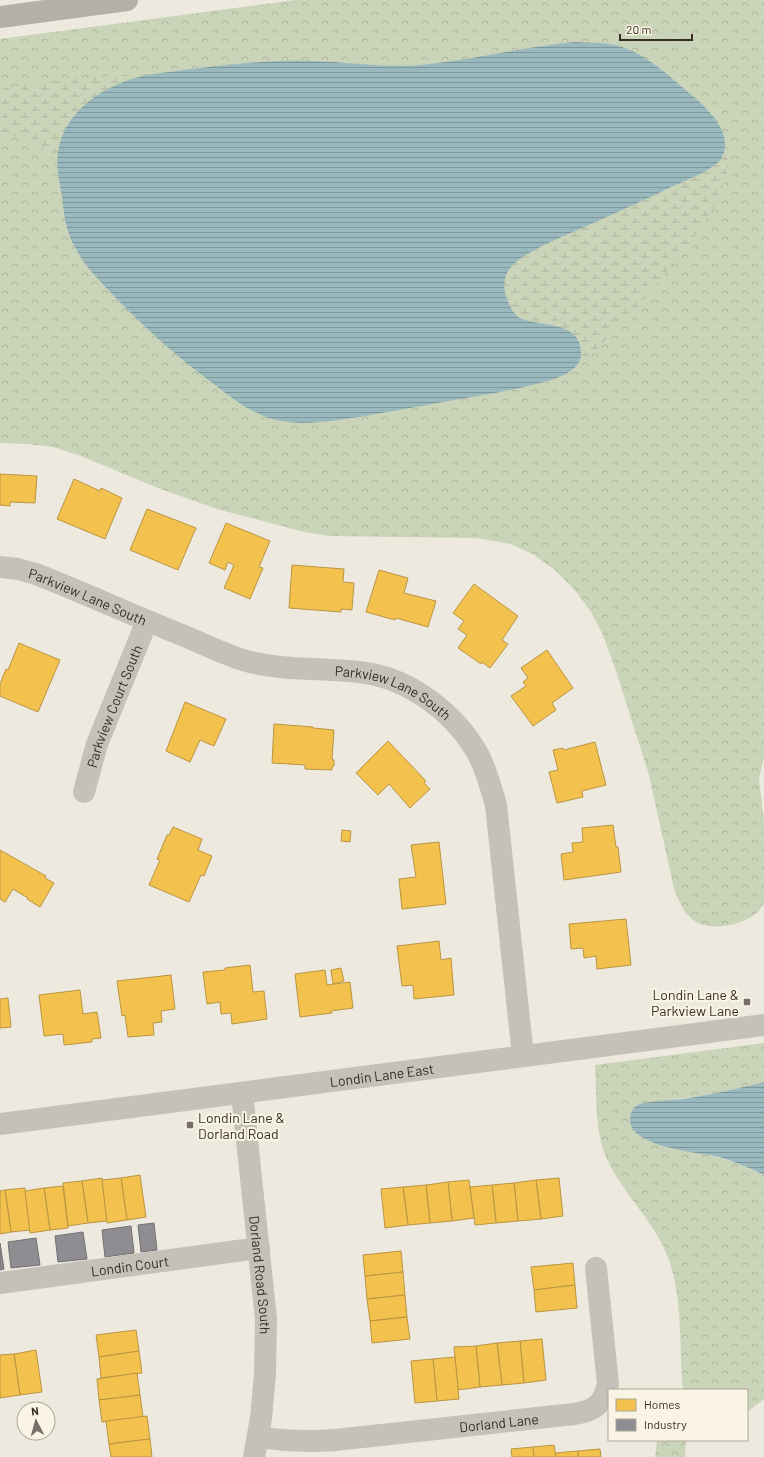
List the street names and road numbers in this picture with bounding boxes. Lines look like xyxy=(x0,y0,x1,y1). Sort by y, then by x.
street label: Parkview Lane South xyxy=(27,564,150,628)
street label: Parkview Court South xyxy=(82,642,145,770)
street label: Parkview Lane South xyxy=(334,662,455,723)
street label: Londin Lane East xyxy=(329,1059,435,1090)
street label: Dorland Road South xyxy=(247,1215,275,1335)
street label: Londin Court xyxy=(90,1252,170,1279)
street label: Dorland Lane xyxy=(458,1409,539,1435)

